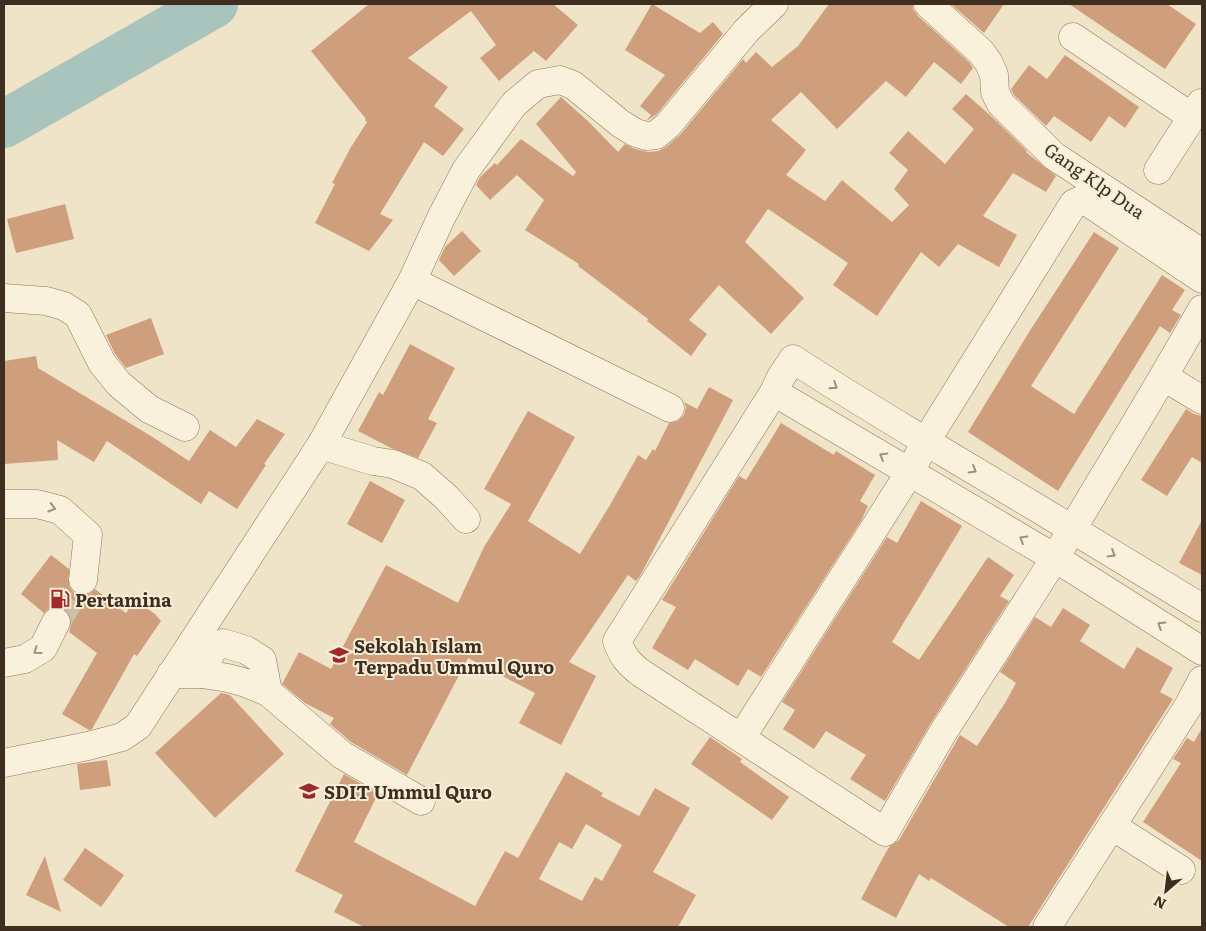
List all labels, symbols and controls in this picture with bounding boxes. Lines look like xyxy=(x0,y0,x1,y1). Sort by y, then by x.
street label: Gang Klp Dua xyxy=(1039,135,1151,225)
one-way arrow xyxy=(828,380,837,389)
one-way arrow xyxy=(880,452,889,462)
one-way arrow xyxy=(968,463,977,473)
one-way arrow xyxy=(47,502,56,513)
one-way arrow xyxy=(1020,535,1029,545)
one-way arrow xyxy=(1107,547,1116,557)
place label: Pertamina xyxy=(75,586,172,613)
fuel station icon: Pertamina xyxy=(49,588,71,610)
one-way arrow xyxy=(1157,622,1167,631)
place label: Sekolah Islam Terpadu Ummul Quro xyxy=(354,632,554,680)
school or university icon: Sekolah Islam Terpadu Ummul Quro xyxy=(328,644,350,666)
one-way arrow xyxy=(33,645,43,654)
place label: SDIT Ummul Quro xyxy=(324,778,492,805)
school or university icon: SDIT Ummul Quro xyxy=(298,780,320,802)
north arrow xyxy=(1141,866,1191,916)
text: N xyxy=(1149,892,1169,915)

